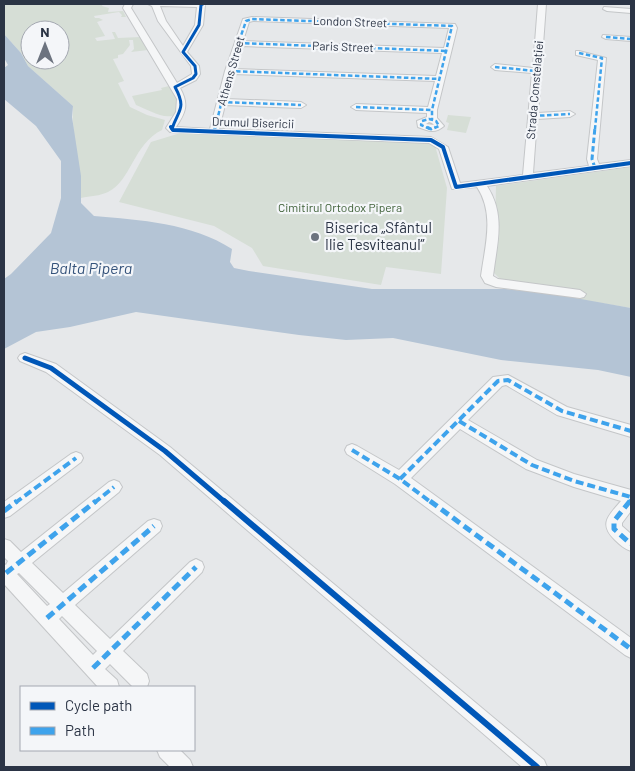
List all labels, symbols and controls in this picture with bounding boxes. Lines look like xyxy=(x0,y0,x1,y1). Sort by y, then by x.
street label: London Street xyxy=(313,13,387,29)
north arrow xyxy=(20,20,70,70)
text: N xyxy=(40,23,50,40)
street label: Athens Street xyxy=(213,34,247,107)
street label: Paris Street xyxy=(312,38,374,54)
street label: Strada Constelației xyxy=(523,40,545,140)
street label: Drumul Bisericii xyxy=(212,114,294,130)
park label: Cimitirul Ortodox Pipera xyxy=(278,200,402,214)
place label: Biserica „Sfântul Ilie Tesviteanul” xyxy=(325,218,432,253)
marker: Biserica „Sfântul Ilie Tesviteanul” xyxy=(309,231,321,243)
water label: Balta Pipera xyxy=(50,258,132,277)
legend xyxy=(20,686,195,751)
text: Cycle path xyxy=(65,696,132,714)
text: Path xyxy=(65,721,95,739)

